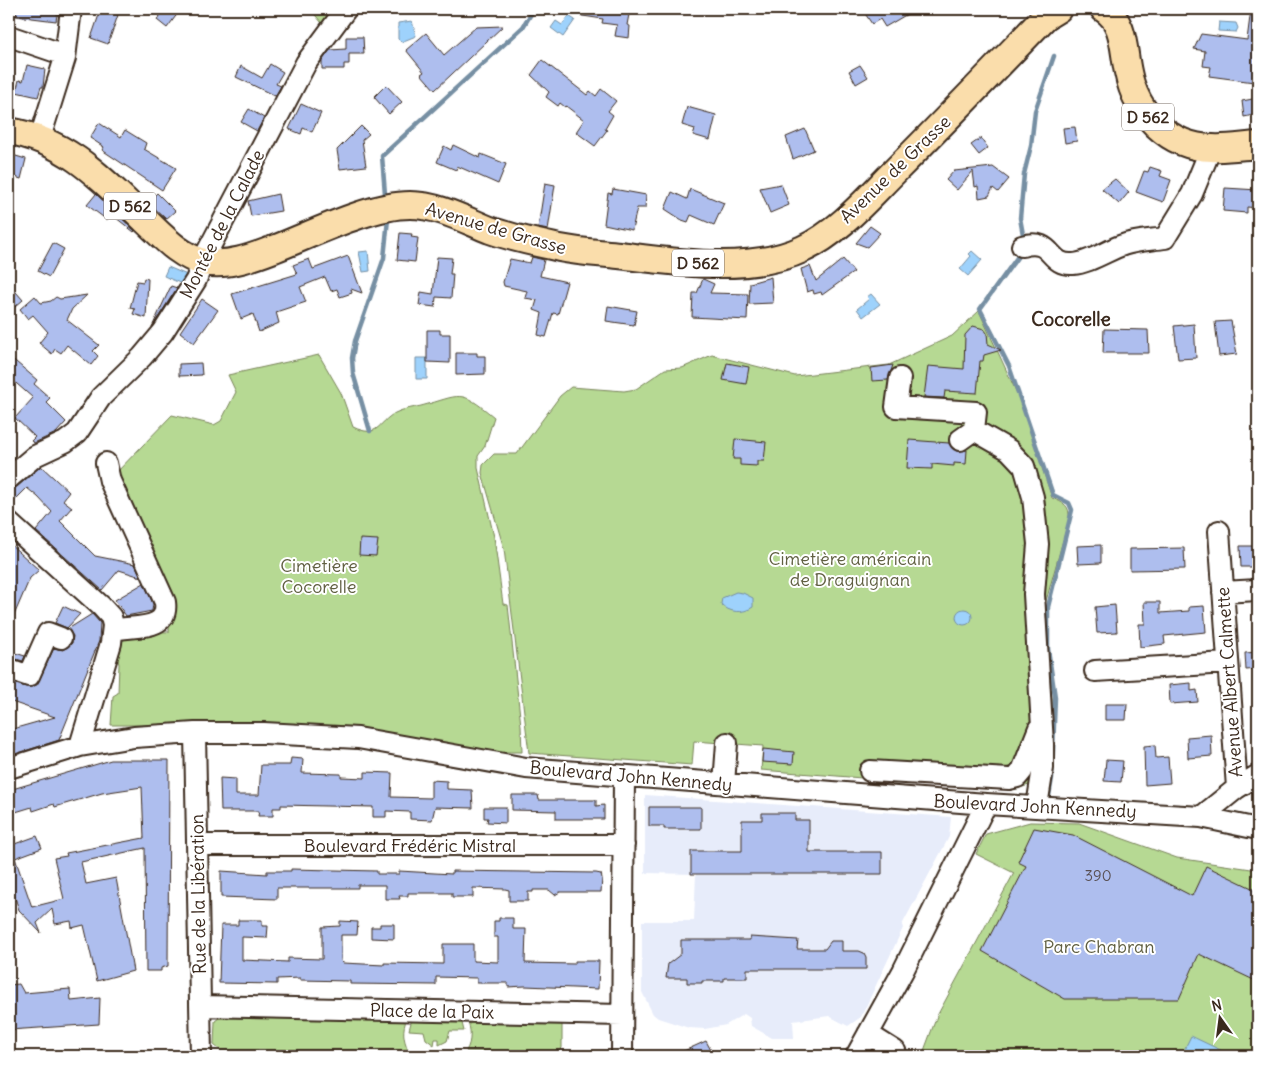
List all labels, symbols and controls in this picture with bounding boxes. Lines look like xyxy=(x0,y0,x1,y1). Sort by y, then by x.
road number: D 562 xyxy=(1122,104,1174,130)
street label: Avenue de Grasse xyxy=(835,110,955,228)
street label: Montée de la Calade xyxy=(175,146,269,302)
road number: D 562 xyxy=(104,192,156,220)
street label: Avenue de Grasse xyxy=(423,197,569,259)
road number: D 562 xyxy=(672,250,724,276)
district label: Cocorelle xyxy=(1031,307,1111,331)
park label: Cimetière américain de Draguignan xyxy=(769,547,931,591)
park label: Cimetière Cocorelle xyxy=(280,554,358,598)
street label: Avenue Albert Calmette xyxy=(1211,586,1247,778)
street label: Boulevard John Kennedy xyxy=(529,756,733,796)
street label: Boulevard John Kennedy xyxy=(933,789,1137,823)
street label: Rue de la Libération xyxy=(185,814,211,974)
street label: Boulevard Frédéric Mistral xyxy=(304,834,516,857)
house number: 390 xyxy=(1084,866,1112,885)
park label: Parc Chabran xyxy=(1043,935,1155,958)
north arrow xyxy=(1194,992,1244,1042)
text: N xyxy=(1210,995,1224,1015)
street label: Place de la Paix xyxy=(370,998,495,1024)

